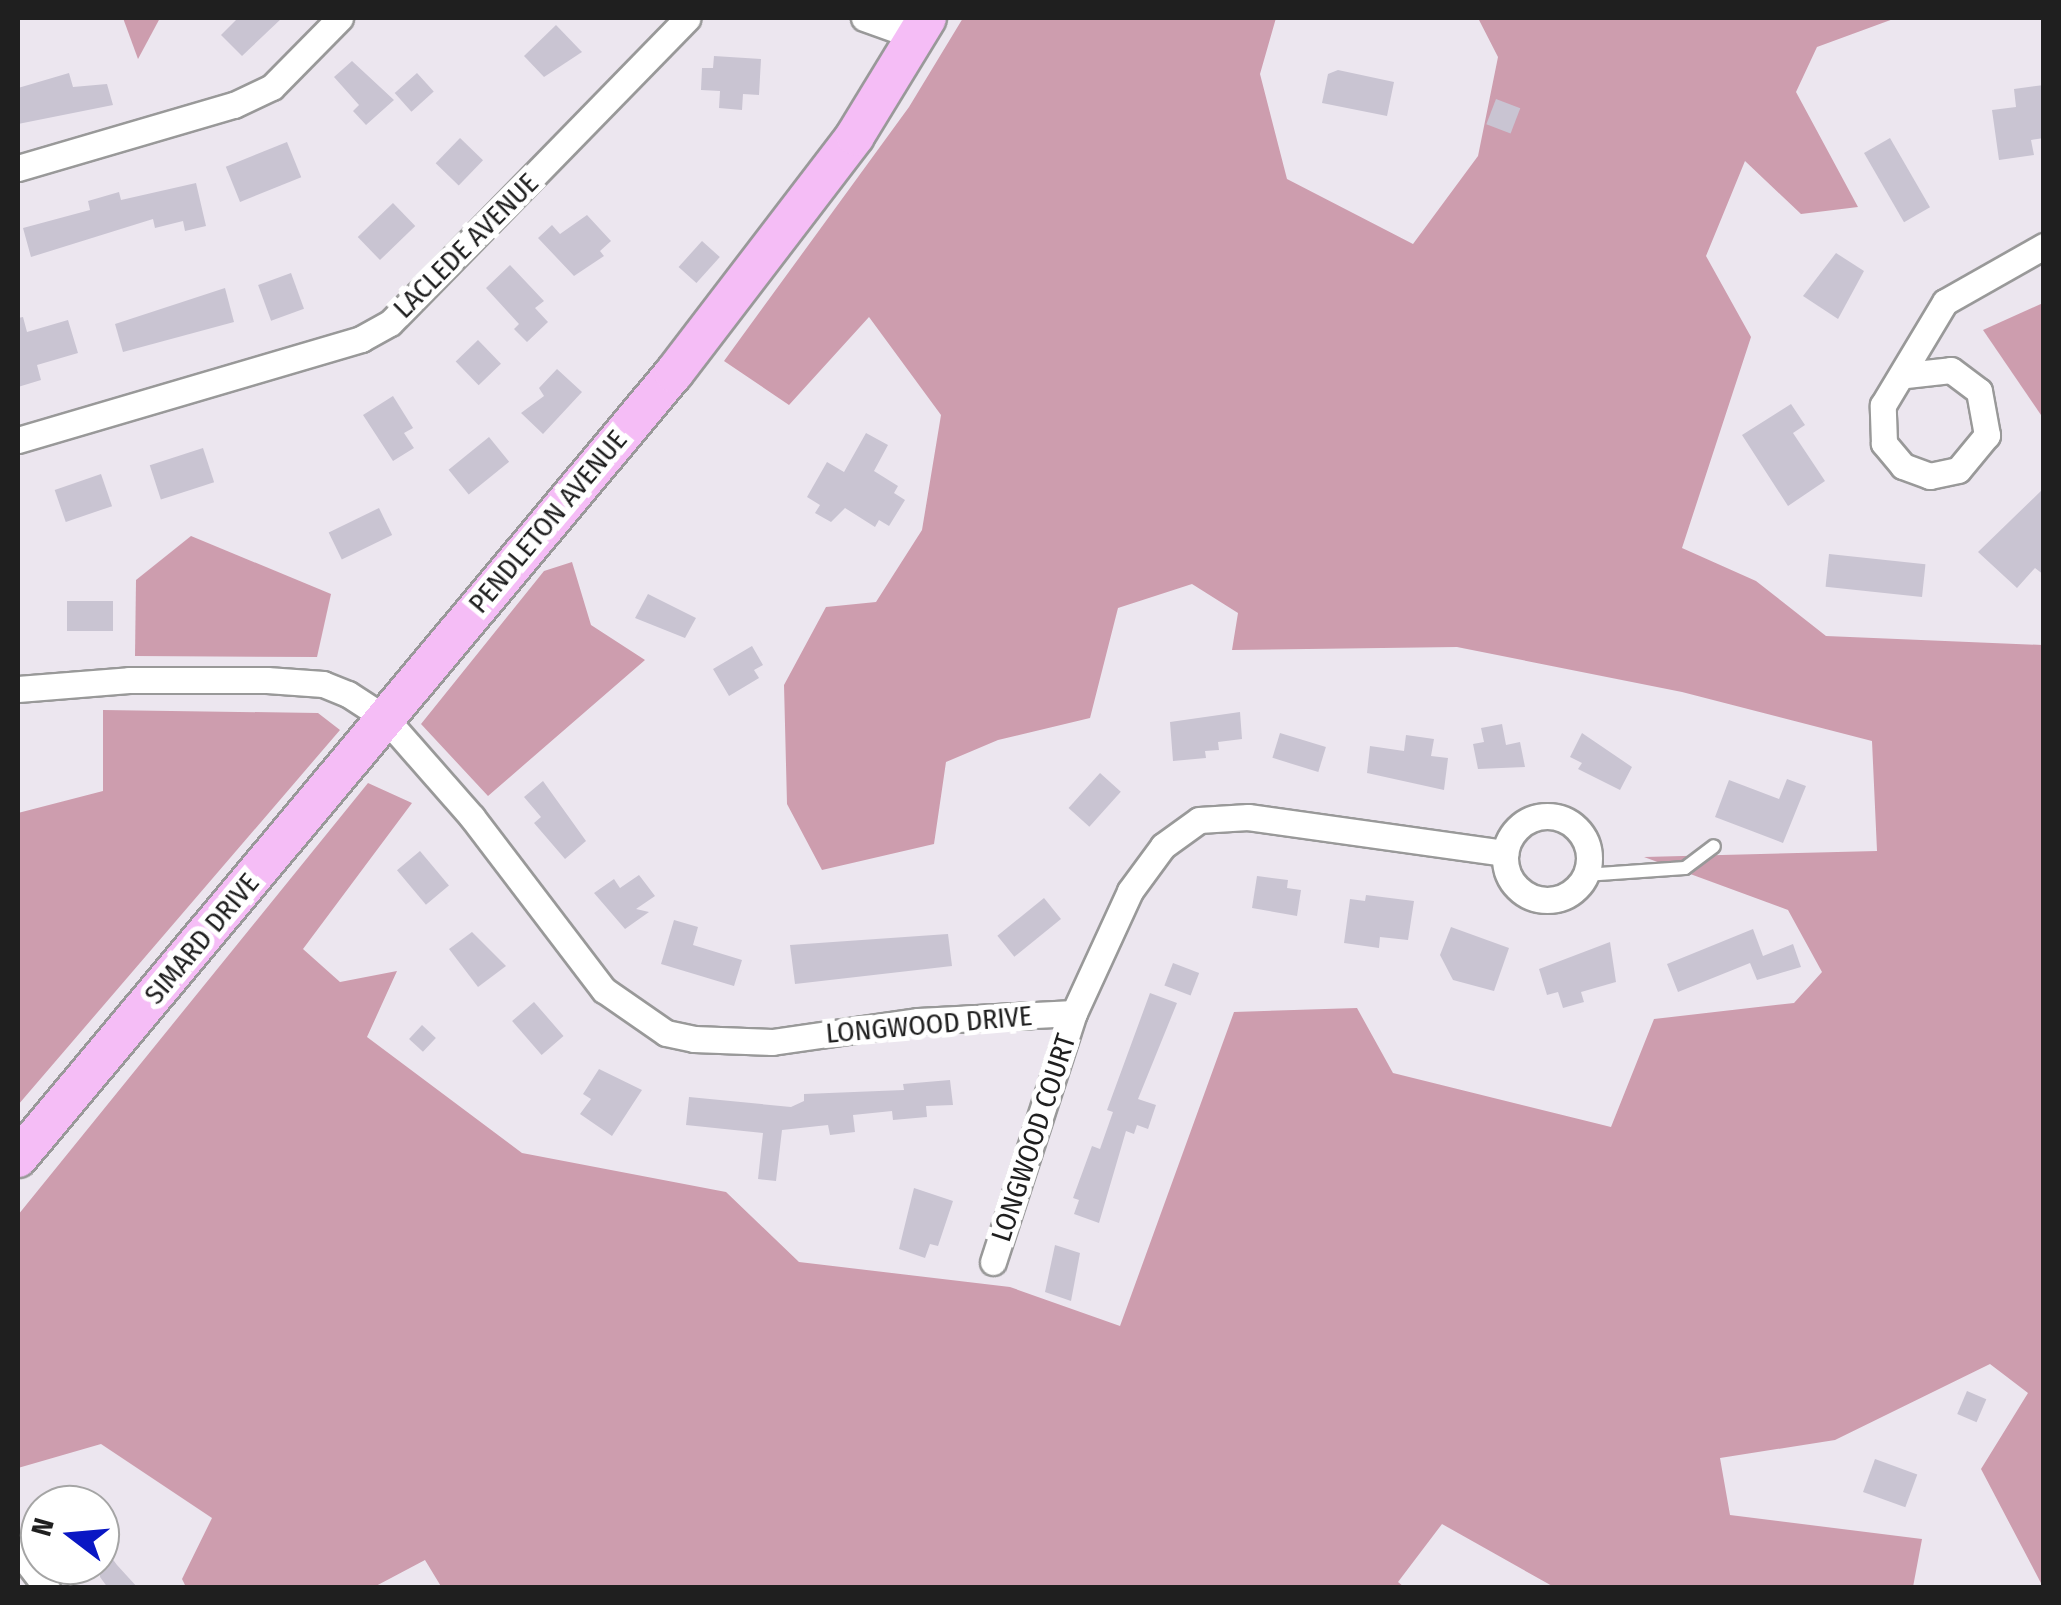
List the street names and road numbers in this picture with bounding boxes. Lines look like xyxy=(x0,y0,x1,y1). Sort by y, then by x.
street label: LACLEDE AVENUE xyxy=(387,167,545,325)
street label: PENDLETON AVENUE xyxy=(462,424,634,620)
street label: SIMARD DRIVE xyxy=(138,867,266,1011)
street label: LONGWOOD DRIVE xyxy=(824,999,1034,1051)
street label: LONGWOOD COURT xyxy=(985,1030,1083,1246)

